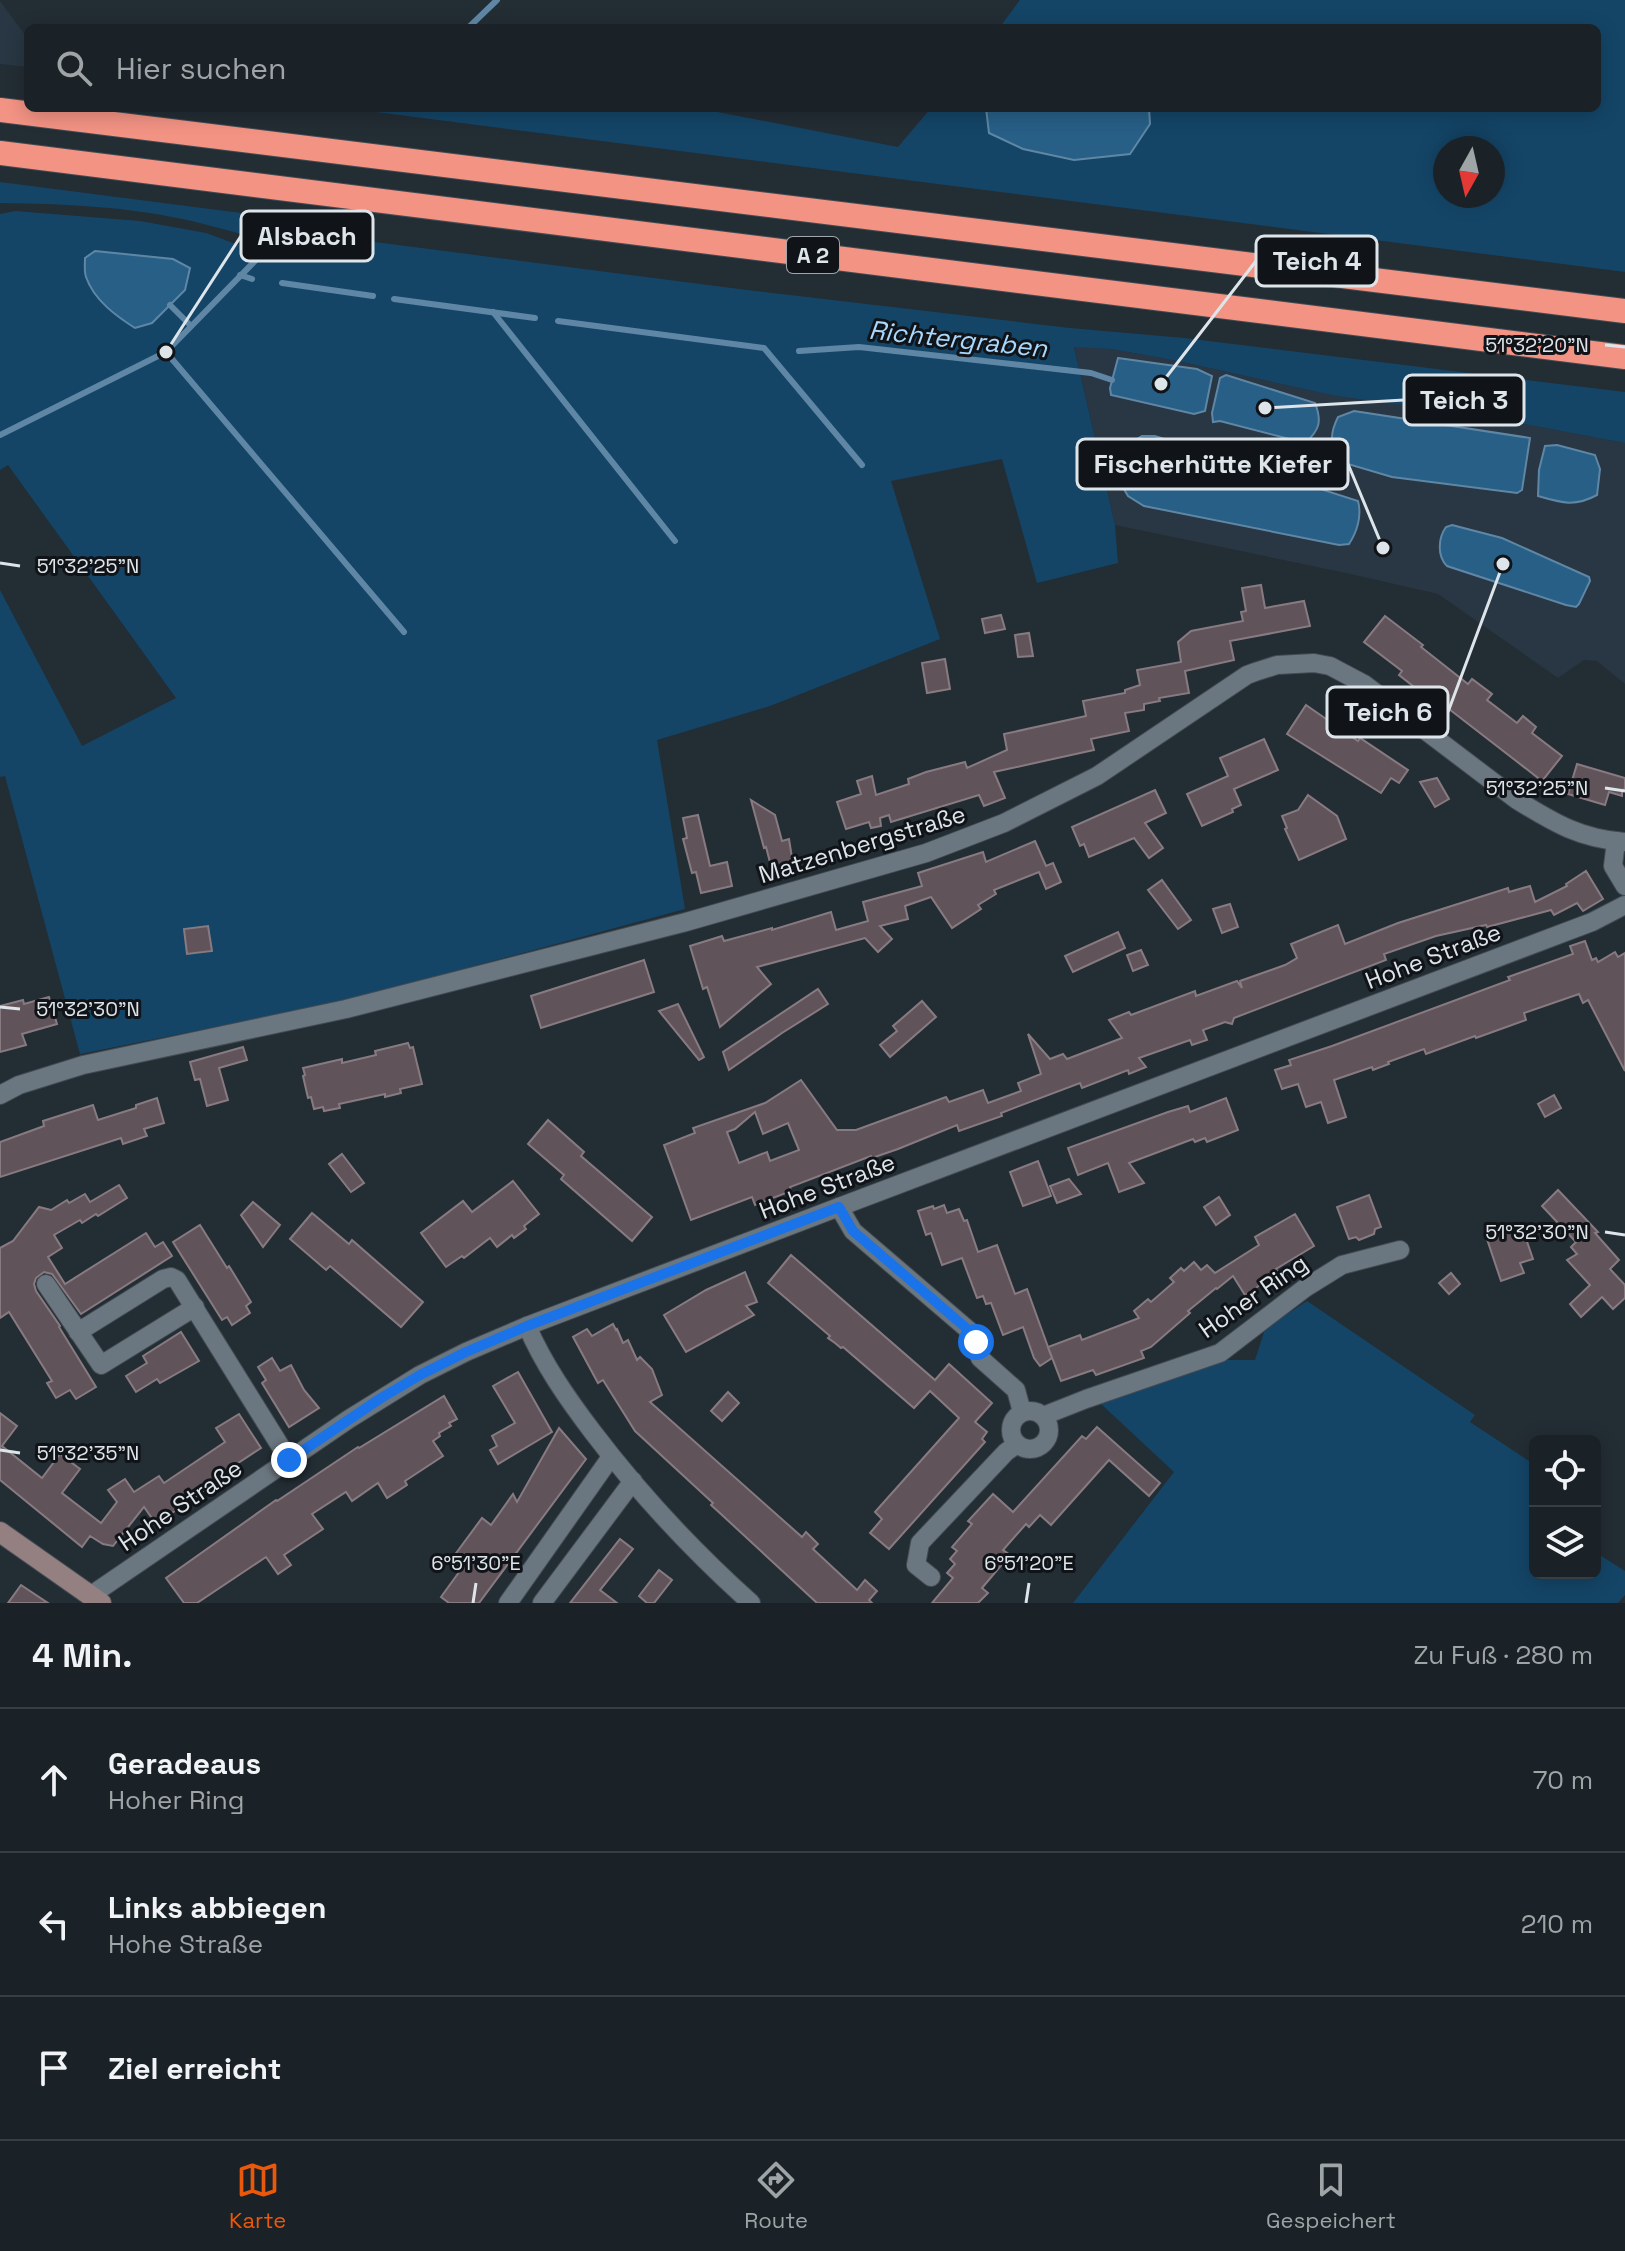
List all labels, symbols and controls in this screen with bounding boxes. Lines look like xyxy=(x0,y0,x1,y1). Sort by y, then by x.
search box xyxy=(24,24,1601,112)
icon: search xyxy=(52,46,96,90)
text: Hier suchen xyxy=(116,49,286,88)
north arrow xyxy=(1433,136,1505,208)
callout: Alsbach xyxy=(241,211,373,261)
text: Alsbach xyxy=(257,219,357,253)
callout: Teich 4 xyxy=(1256,236,1377,286)
road number: A 2 xyxy=(787,237,839,273)
text: Teich 4 xyxy=(1272,244,1362,278)
water label: Richtergraben xyxy=(867,313,1050,365)
text: 51°32'20"N xyxy=(1485,332,1589,358)
callout: Teich 3 xyxy=(1404,375,1524,425)
text: Teich 3 xyxy=(1420,383,1508,417)
callout: Fischerhütte Kiefer xyxy=(1077,439,1348,489)
text: Fischerhütte Kiefer xyxy=(1094,447,1332,481)
text: 51°32'25"N xyxy=(37,553,139,579)
callout: Teich 6 xyxy=(1327,687,1448,737)
text: Teich 6 xyxy=(1344,695,1432,729)
text: 51°32'25"N xyxy=(1486,775,1588,801)
street label: Matzenbergstraße xyxy=(755,798,969,890)
street label: Hohe Straße xyxy=(1361,916,1505,996)
text: 51°32'30"N xyxy=(36,996,140,1022)
street label: Hohe Straße xyxy=(755,1146,899,1226)
text: 51°32'30"N xyxy=(1485,1219,1589,1245)
street label: Hoher Ring xyxy=(1193,1247,1313,1345)
route start xyxy=(958,1324,994,1360)
map controls xyxy=(1529,1435,1601,1579)
button: locate xyxy=(1529,1435,1601,1507)
text: 51°32'35"N xyxy=(37,1440,139,1466)
route end xyxy=(271,1442,307,1478)
street label: Hohe Straße xyxy=(112,1452,248,1558)
button: layers xyxy=(1529,1507,1601,1579)
text: 6°51'30"E xyxy=(431,1550,521,1576)
text: 6°51'20"E xyxy=(984,1550,1074,1576)
text: 4 Min. xyxy=(32,1634,132,1677)
text: Zu Fuß · 280 m xyxy=(1413,1638,1593,1672)
text: Geradeaus xyxy=(108,1744,261,1783)
icon: ahead xyxy=(32,1758,76,1802)
text: 70 m xyxy=(1533,1763,1593,1797)
text: Hoher Ring xyxy=(108,1783,244,1817)
text: Links abbiegen xyxy=(108,1888,326,1927)
icon: left xyxy=(32,1902,76,1946)
text: 210 m xyxy=(1521,1907,1593,1941)
text: Hohe Straße xyxy=(108,1927,263,1961)
icon: arrive xyxy=(32,2046,76,2090)
text: Ziel erreicht xyxy=(108,2049,281,2088)
tab: Karte xyxy=(229,2158,286,2234)
tab: Route xyxy=(744,2158,808,2234)
tab: Gespeichert xyxy=(1266,2158,1396,2234)

